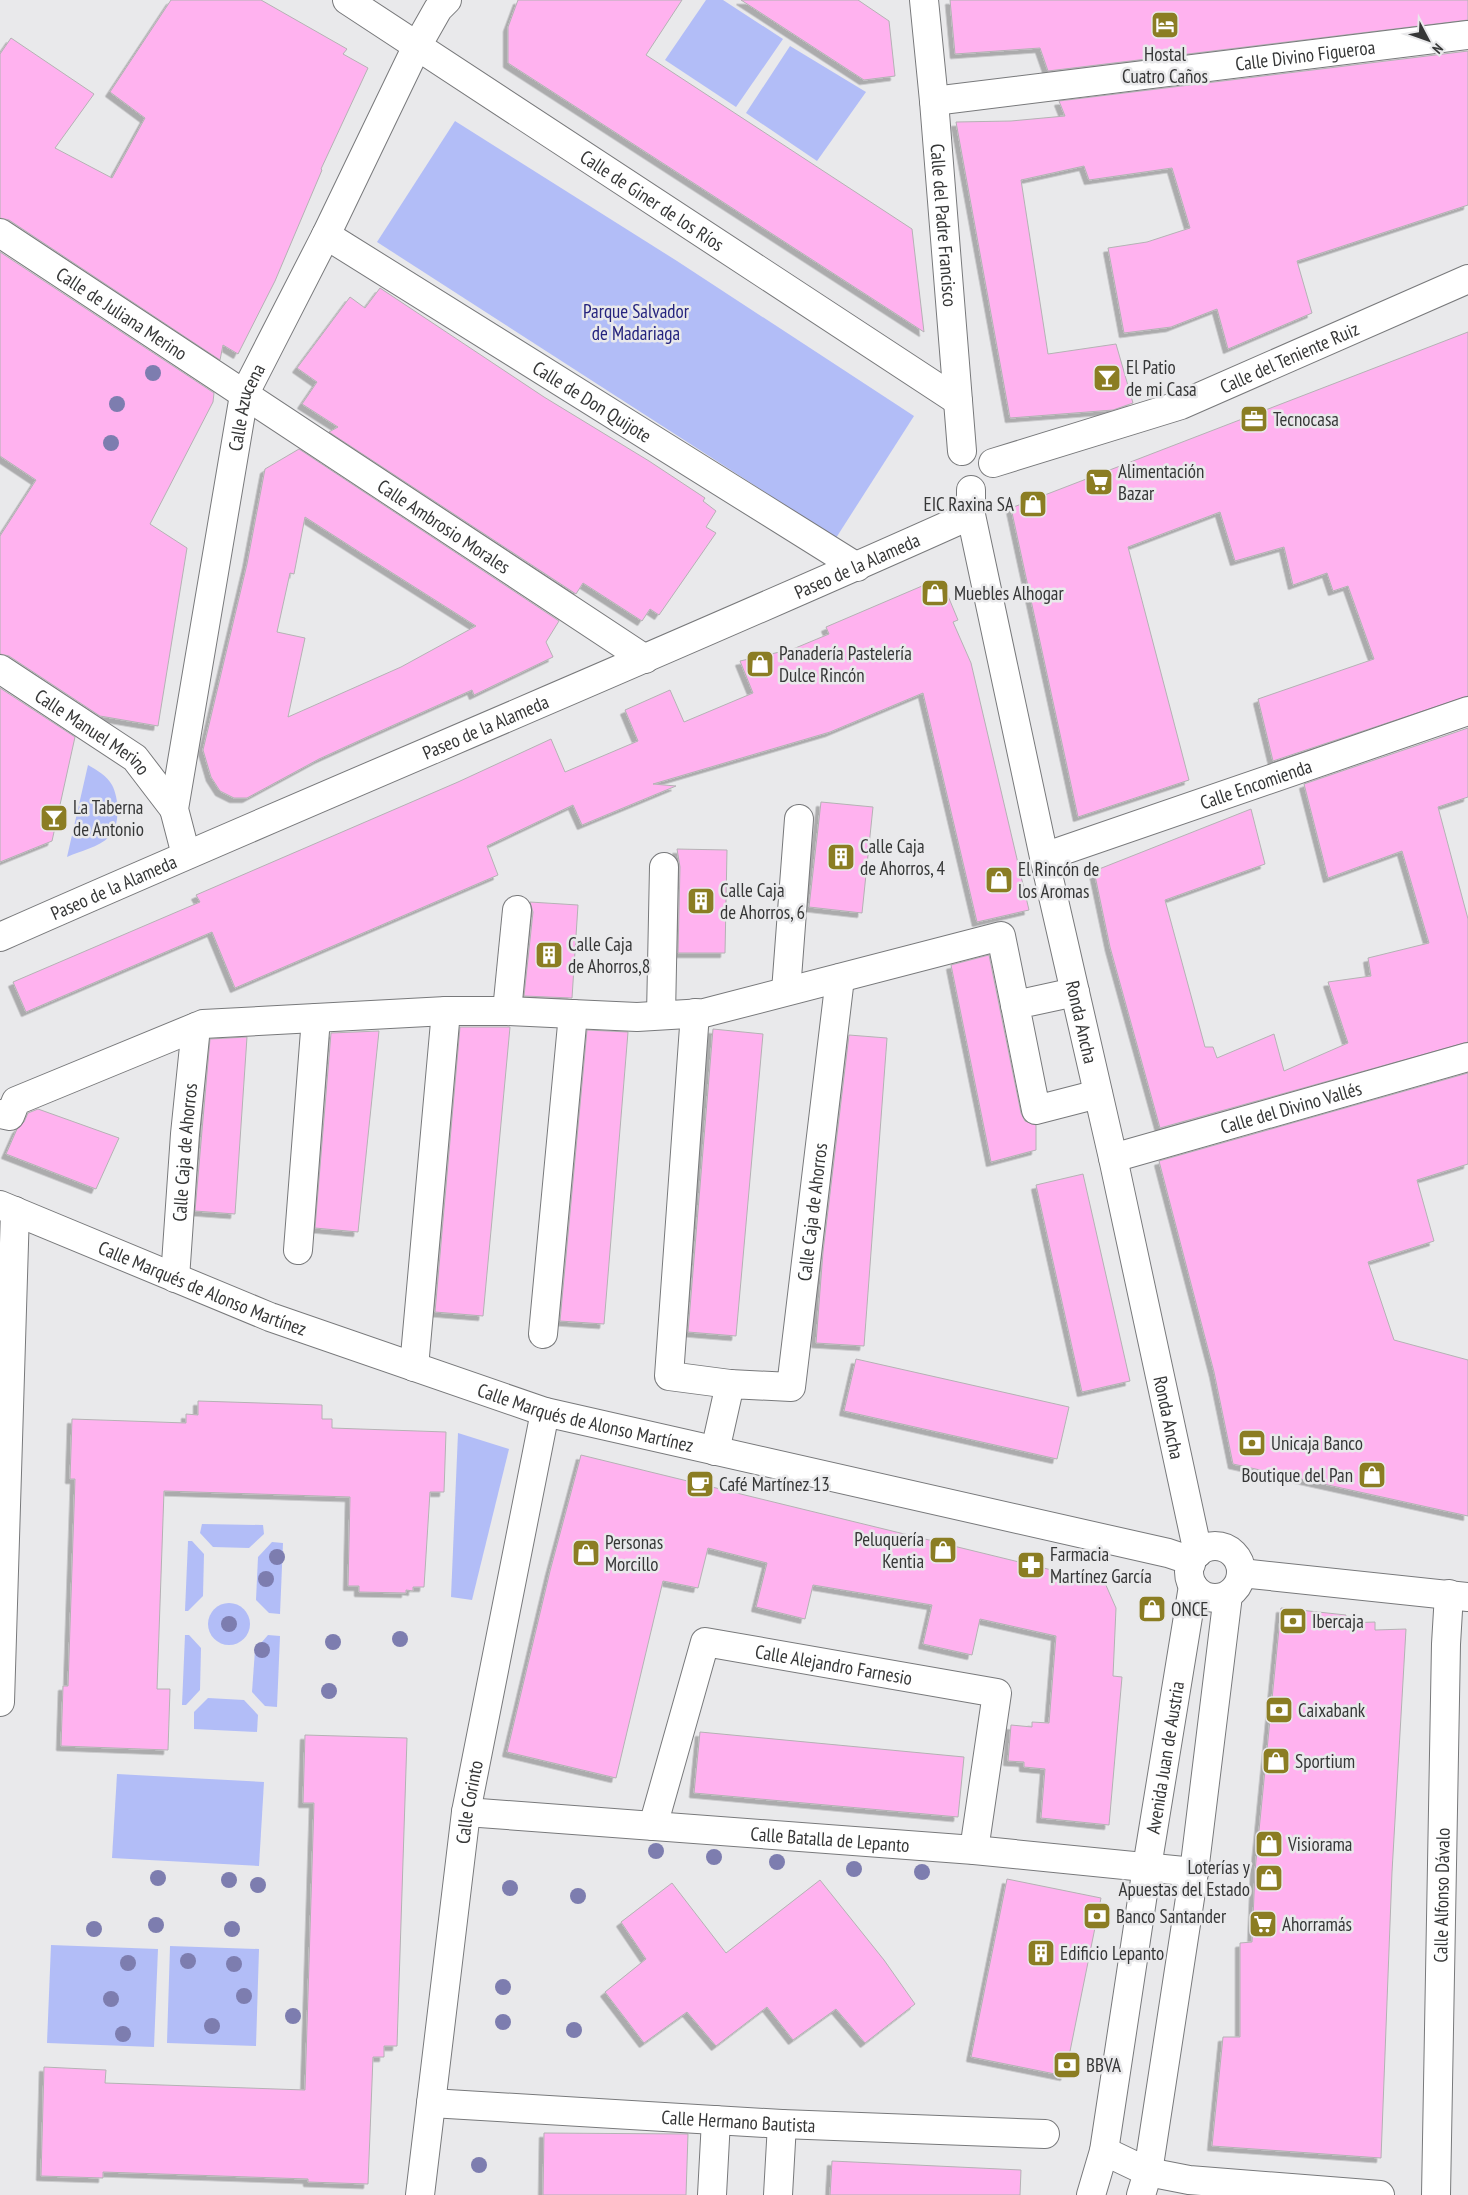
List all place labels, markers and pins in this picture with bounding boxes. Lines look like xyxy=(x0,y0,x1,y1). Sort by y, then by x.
hotel icon: Hostal Cuatro Caños xyxy=(1150,10,1180,40)
place label: Hostal Cuatro Caños xyxy=(1122,42,1208,88)
place label: El Patio de mi Casa xyxy=(1126,355,1197,401)
bar icon: El Patio de mi Casa xyxy=(1092,363,1122,393)
office icon: Tecnocasa xyxy=(1239,404,1269,434)
place label: Tecnocasa xyxy=(1273,407,1339,431)
place label: Alimentación Bazar xyxy=(1118,459,1204,505)
supermarket icon: Alimentación Bazar xyxy=(1084,467,1114,497)
shop icon: EIC Raxina SA xyxy=(1018,489,1048,519)
place label: EIC Raxina SA xyxy=(924,492,1014,516)
shop icon: Muebles Alhogar xyxy=(920,578,950,608)
place label: Muebles Alhogar xyxy=(954,581,1064,605)
place label: Panadería Pastelería Dulce Rincón xyxy=(779,641,912,687)
shop icon: Panadería Pastelería Dulce Rincón xyxy=(745,649,775,679)
place label: La Taberna de Antonio xyxy=(73,795,144,841)
bar icon: La Taberna de Antonio xyxy=(39,803,69,833)
place label: Calle Caja de Ahorros, 4 xyxy=(860,834,945,880)
building icon: Calle Caja de Ahorros, 4 xyxy=(826,842,856,872)
place label: El Rincón de los Aromas xyxy=(1018,857,1099,903)
shop icon: El Rincón de los Aromas xyxy=(984,865,1014,895)
place label: Calle Caja de Ahorros, 6 xyxy=(720,878,805,924)
building icon: Calle Caja de Ahorros, 6 xyxy=(686,886,716,916)
place label: Calle Caja de Ahorros,8 xyxy=(568,932,650,978)
building icon: Calle Caja de Ahorros,8 xyxy=(534,940,564,970)
bank icon: Unicaja Banco xyxy=(1237,1428,1267,1458)
place label: Unicaja Banco xyxy=(1271,1431,1363,1455)
shop icon: Boutique del Pan xyxy=(1357,1460,1387,1490)
place label: Boutique del Pan xyxy=(1241,1463,1353,1487)
cafe icon: Café Martínez 13 xyxy=(685,1469,715,1499)
place label: Café Martínez 13 xyxy=(719,1472,830,1496)
place label: Peluquería Kentia xyxy=(854,1527,924,1573)
place label: Personas Morcillo xyxy=(605,1530,663,1576)
shop icon: Peluquería Kentia xyxy=(928,1535,958,1565)
shop icon: Personas Morcillo xyxy=(571,1538,601,1568)
place label: Farmacia Martínez García xyxy=(1050,1542,1152,1588)
pharmacy icon: Farmacia Martínez García xyxy=(1016,1550,1046,1580)
shop icon: ONCE xyxy=(1137,1594,1167,1624)
place label: ONCE xyxy=(1171,1597,1209,1621)
bank icon: Ibercaja xyxy=(1278,1606,1308,1636)
place label: Ibercaja xyxy=(1312,1609,1364,1633)
bank icon: Caixabank xyxy=(1264,1695,1294,1725)
place label: Caixabank xyxy=(1298,1698,1366,1722)
shop icon: Sportium xyxy=(1261,1746,1291,1776)
place label: Sportium xyxy=(1295,1749,1355,1773)
shop icon: Visiorama xyxy=(1254,1829,1284,1859)
place label: Visiorama xyxy=(1287,1832,1352,1856)
place label: Loterías y Apuestas del Estado xyxy=(1119,1855,1251,1901)
shop icon: Loterías y Apuestas del Estado xyxy=(1254,1863,1284,1893)
bank icon: Banco Santander xyxy=(1082,1901,1112,1931)
place label: Banco Santander xyxy=(1116,1904,1227,1928)
supermarket icon: Ahorramás xyxy=(1248,1909,1278,1939)
place label: Ahorramás xyxy=(1282,1912,1352,1936)
building icon: Edificio Lepanto xyxy=(1026,1938,1056,1968)
place label: Edificio Lepanto xyxy=(1060,1941,1164,1965)
bank icon: BBVA xyxy=(1052,2050,1082,2080)
place label: BBVA xyxy=(1086,2053,1121,2077)

